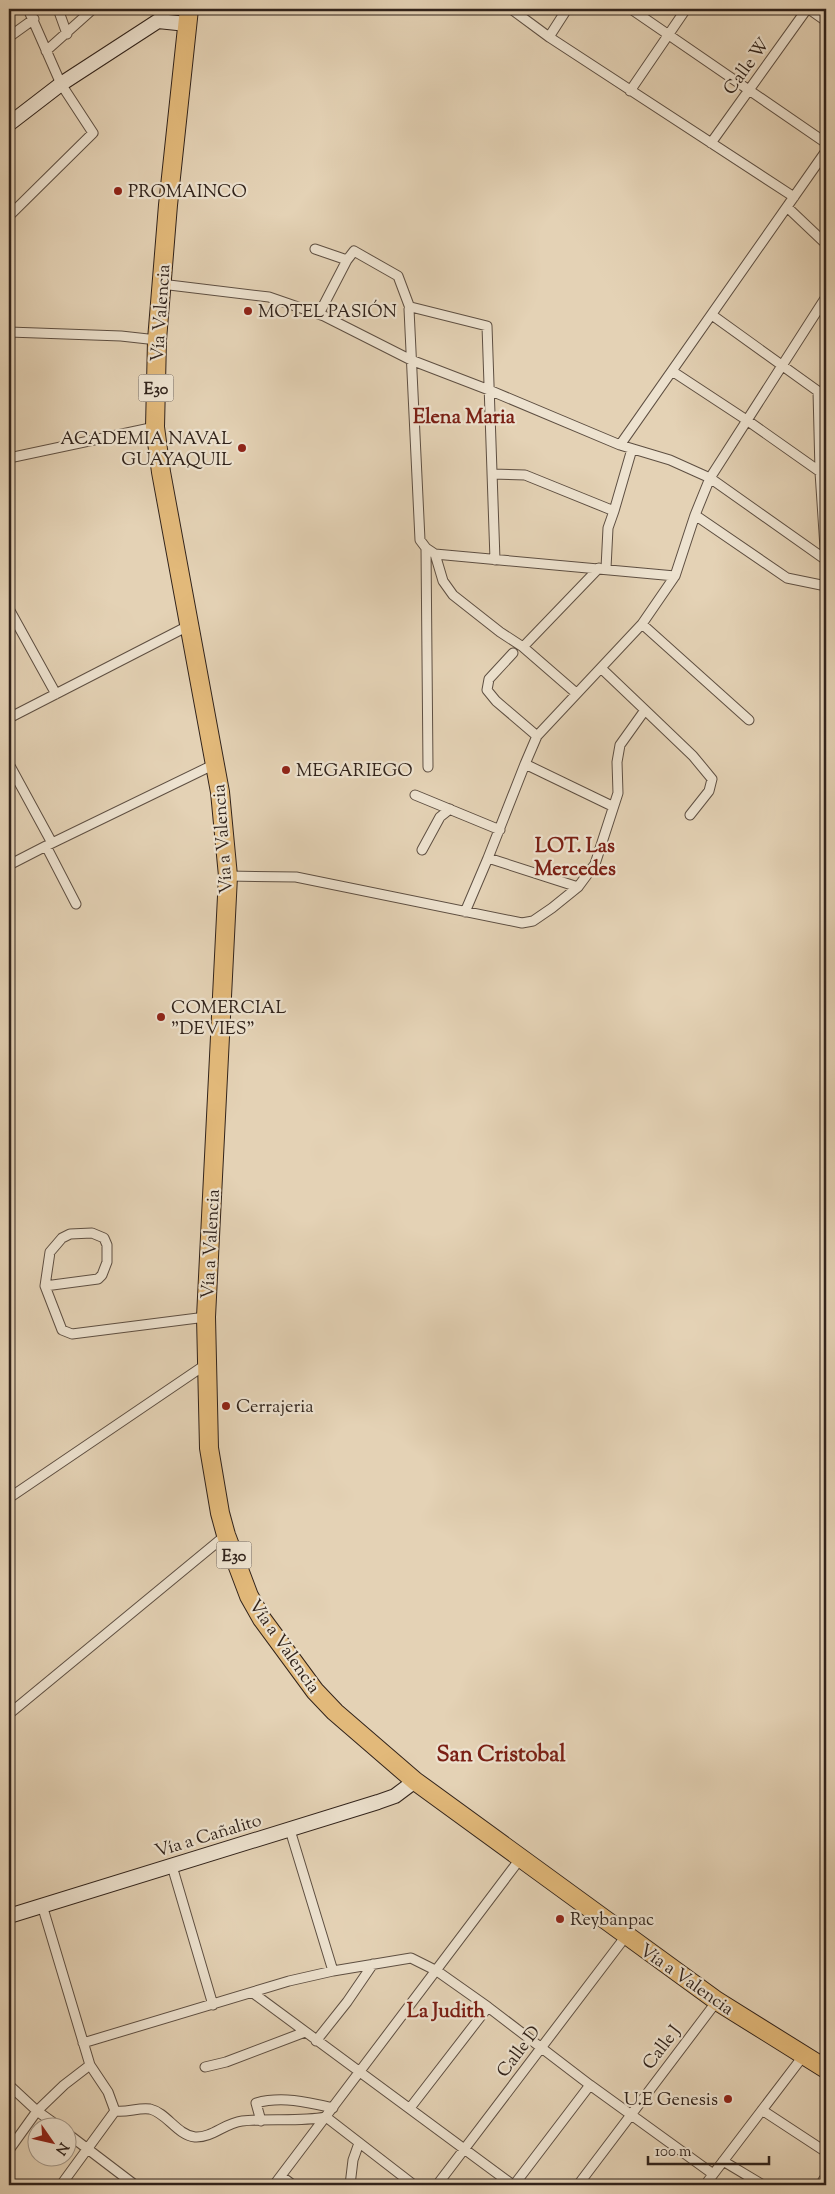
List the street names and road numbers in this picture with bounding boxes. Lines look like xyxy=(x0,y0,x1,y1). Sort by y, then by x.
street label: Calle W xyxy=(718,33,777,101)
street label: Vía Valencia xyxy=(146,263,178,363)
road number: E30 xyxy=(138,374,174,402)
street label: Vía a Valencia xyxy=(207,783,241,895)
street label: Vía a Valencia xyxy=(196,1189,228,1300)
road number: E30 xyxy=(216,1542,252,1568)
street label: Vía a Valencia xyxy=(241,1595,326,1700)
street label: Vía a Cañalito xyxy=(152,1808,265,1865)
street label: Vía a Valencia xyxy=(633,1938,738,2023)
street label: Calle J xyxy=(637,2020,688,2076)
street label: Calle D xyxy=(491,2021,548,2084)

